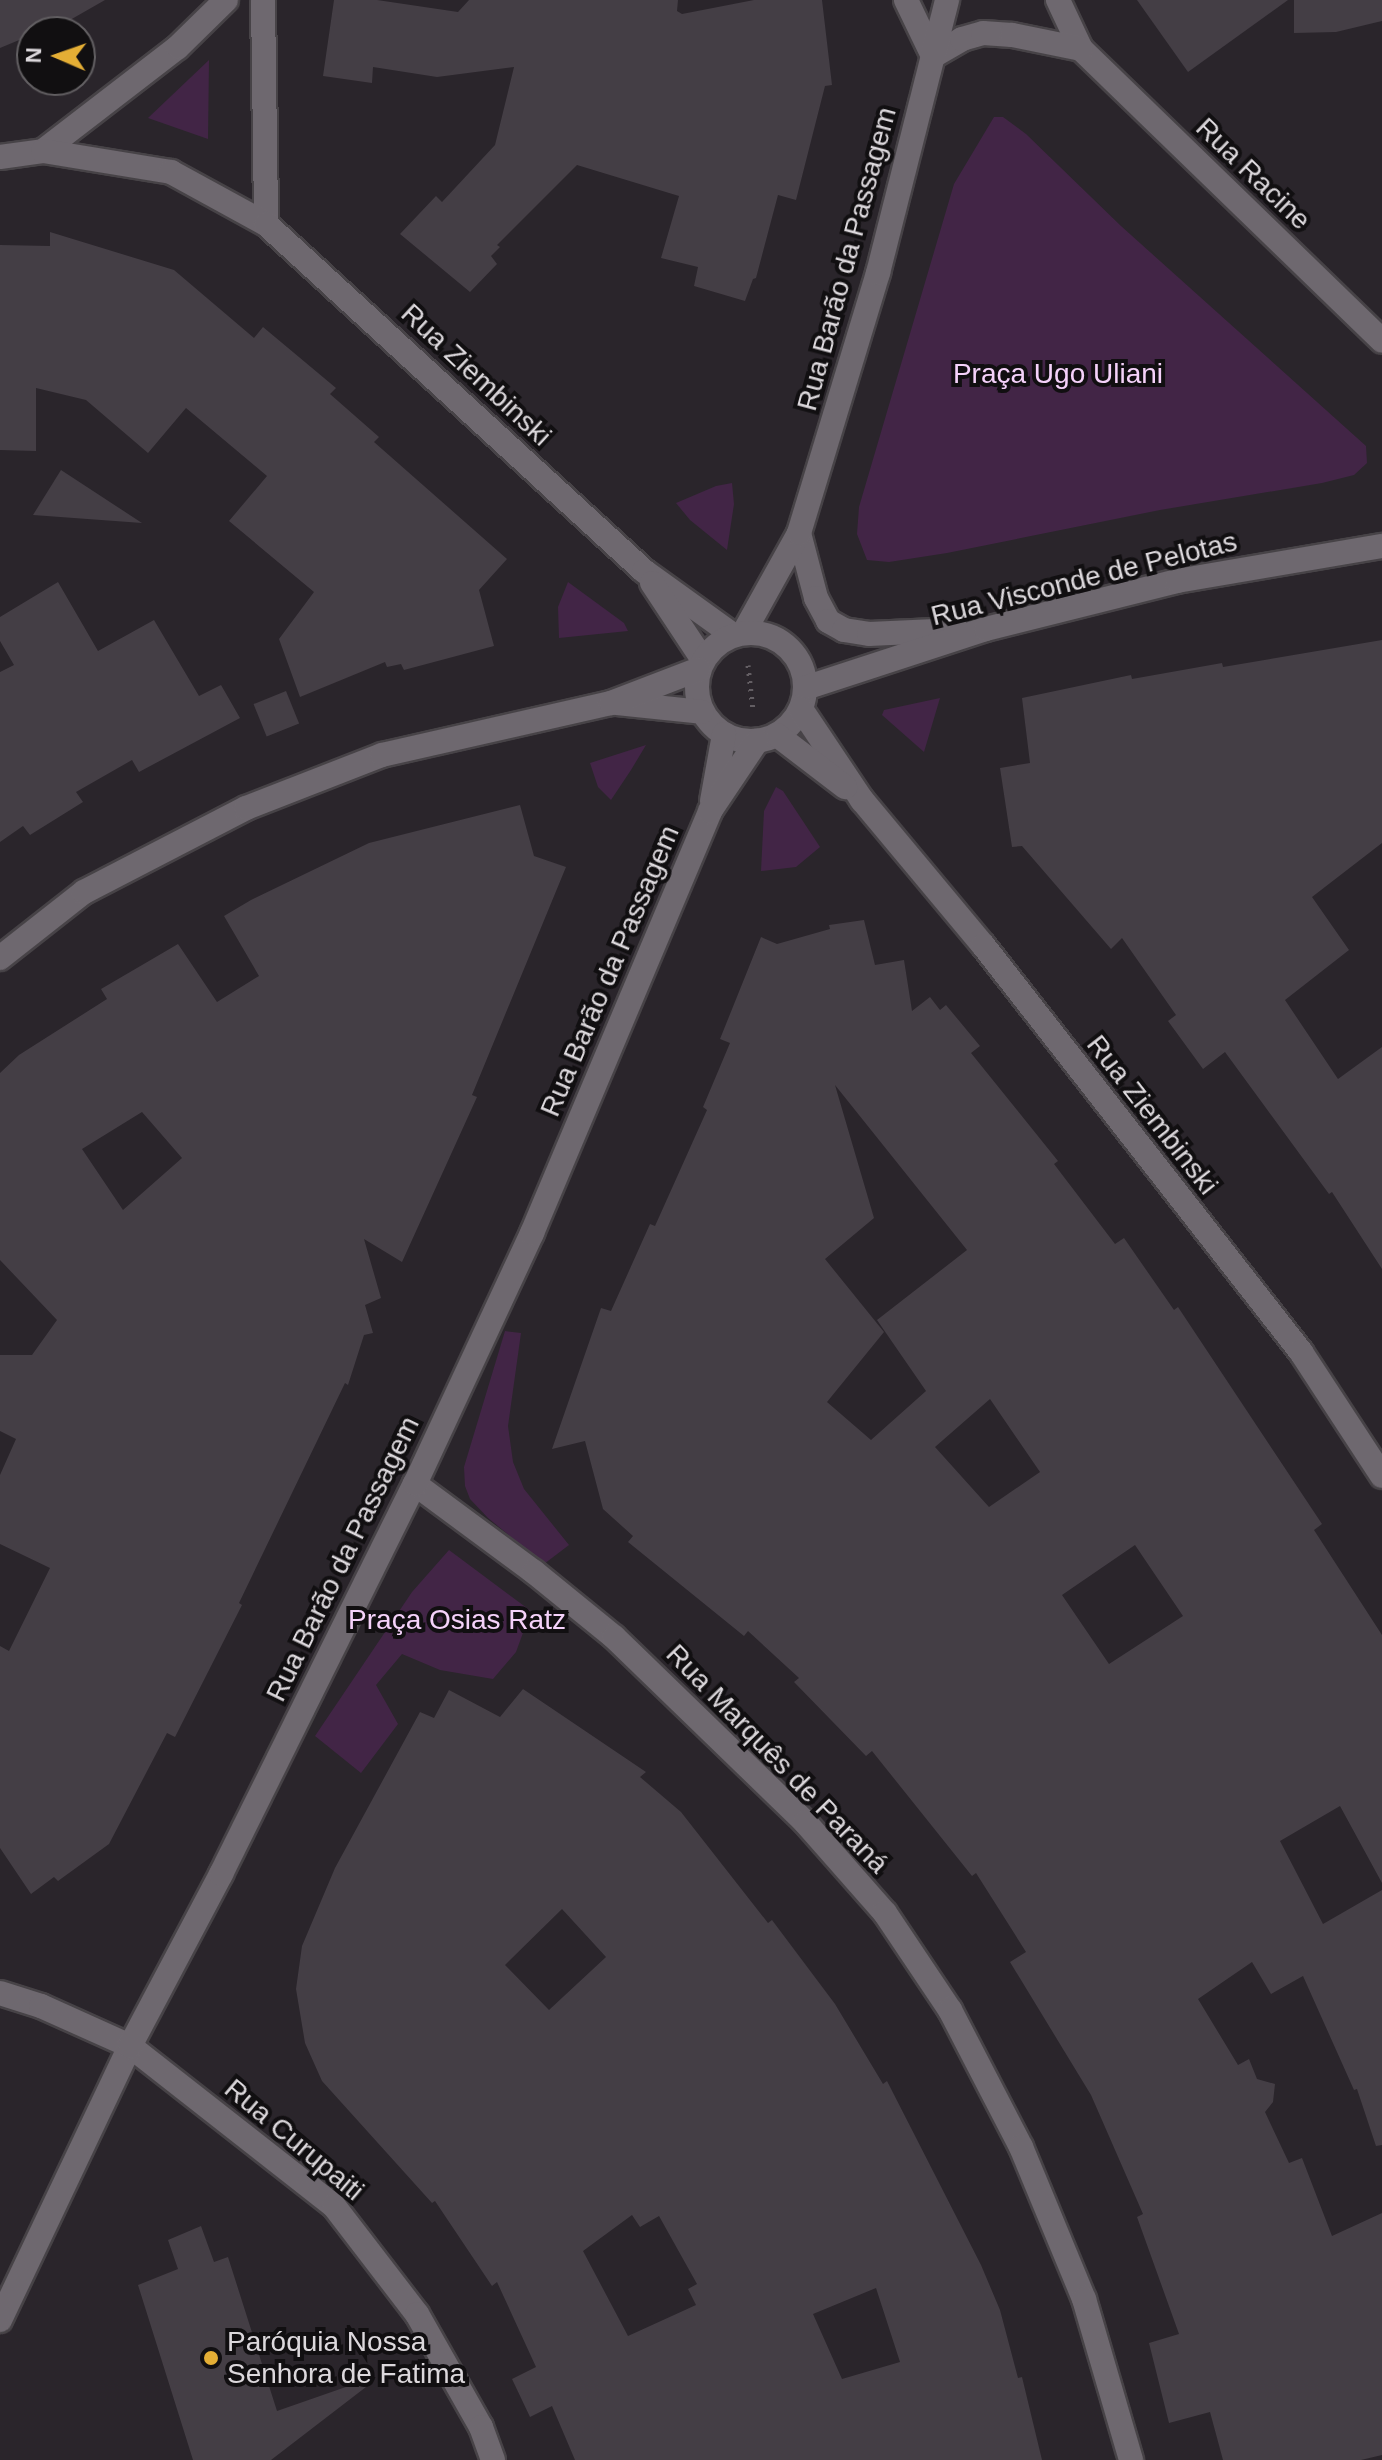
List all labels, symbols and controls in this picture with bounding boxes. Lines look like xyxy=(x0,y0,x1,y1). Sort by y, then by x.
north arrow xyxy=(16,16,96,96)
text: N xyxy=(21,47,46,64)
street label: Rua Barão da Passagem xyxy=(790,104,904,414)
street label: Rua Racine xyxy=(1189,111,1317,237)
street label: Rua Ziembinski xyxy=(394,297,558,453)
park label: Praça Ugo Uliani xyxy=(953,357,1163,391)
street label: Rua Visconde de Pelotas xyxy=(928,525,1240,633)
street label: Rua Barão da Passagem xyxy=(533,820,687,1122)
street label: Rua Ziembinski xyxy=(1079,1029,1225,1201)
street label: Rua Barão da Passagem xyxy=(259,1411,427,1707)
park label: Praça Osias Ratz xyxy=(348,1603,566,1637)
street label: Rua Marquês de Paraná xyxy=(659,1638,895,1880)
street label: Rua Curupaiti xyxy=(218,2072,370,2208)
place label: Paróquia Nossa Senhora de Fatima xyxy=(227,2325,465,2391)
marker: Paróquia Nossa Senhora de Fatima xyxy=(202,2349,220,2367)

